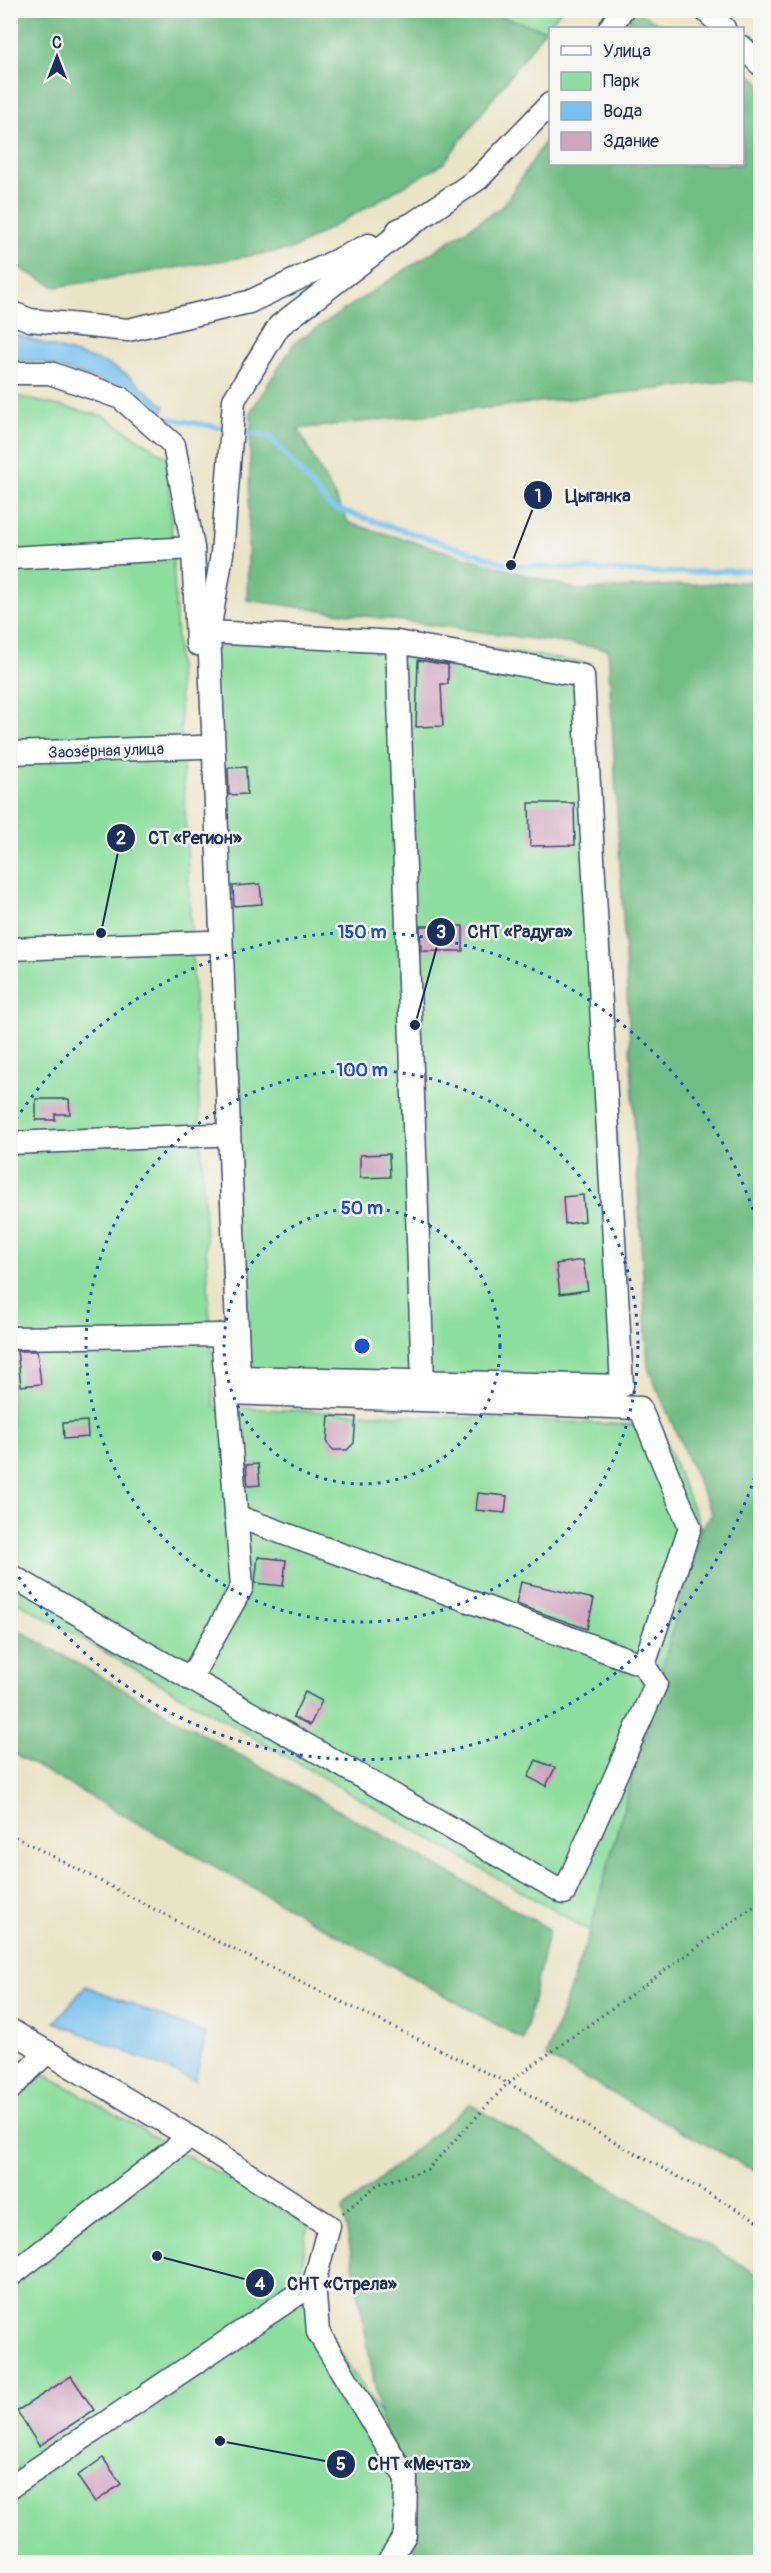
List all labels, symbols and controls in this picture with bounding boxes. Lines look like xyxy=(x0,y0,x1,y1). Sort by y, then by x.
north arrow xyxy=(27,27,87,87)
legend xyxy=(549,27,744,165)
text: С xyxy=(52,33,62,53)
text: Улица xyxy=(603,40,651,63)
text: Парк xyxy=(603,70,640,93)
text: Вода xyxy=(603,100,642,123)
text: Здание xyxy=(603,130,659,153)
callout: Цыганка xyxy=(523,477,643,513)
text: 1 xyxy=(534,485,542,508)
text: Цыганка xyxy=(565,485,631,508)
street label: Заозёрная улица xyxy=(48,739,164,763)
callout: СТ «Регион» xyxy=(106,820,253,856)
text: 2 xyxy=(116,827,126,850)
text: СТ «Регион» xyxy=(148,827,243,850)
callout: СНТ «Радуга» xyxy=(426,914,585,950)
text: 150 m xyxy=(338,921,387,944)
text: 3 xyxy=(436,921,446,944)
text: СНТ «Радуга» xyxy=(468,921,573,944)
text: 100 m xyxy=(336,1059,388,1082)
text: 50 m xyxy=(341,1197,383,1220)
centre of rings xyxy=(352,1336,372,1356)
callout: СНТ «Стрела» xyxy=(245,2265,409,2301)
text: 4 xyxy=(255,2273,266,2296)
text: СНТ «Стрела» xyxy=(287,2273,398,2296)
callout: СНТ «Мечта» xyxy=(326,2446,482,2482)
text: 5 xyxy=(336,2453,346,2476)
text: СНТ «Мечта» xyxy=(368,2453,471,2476)

